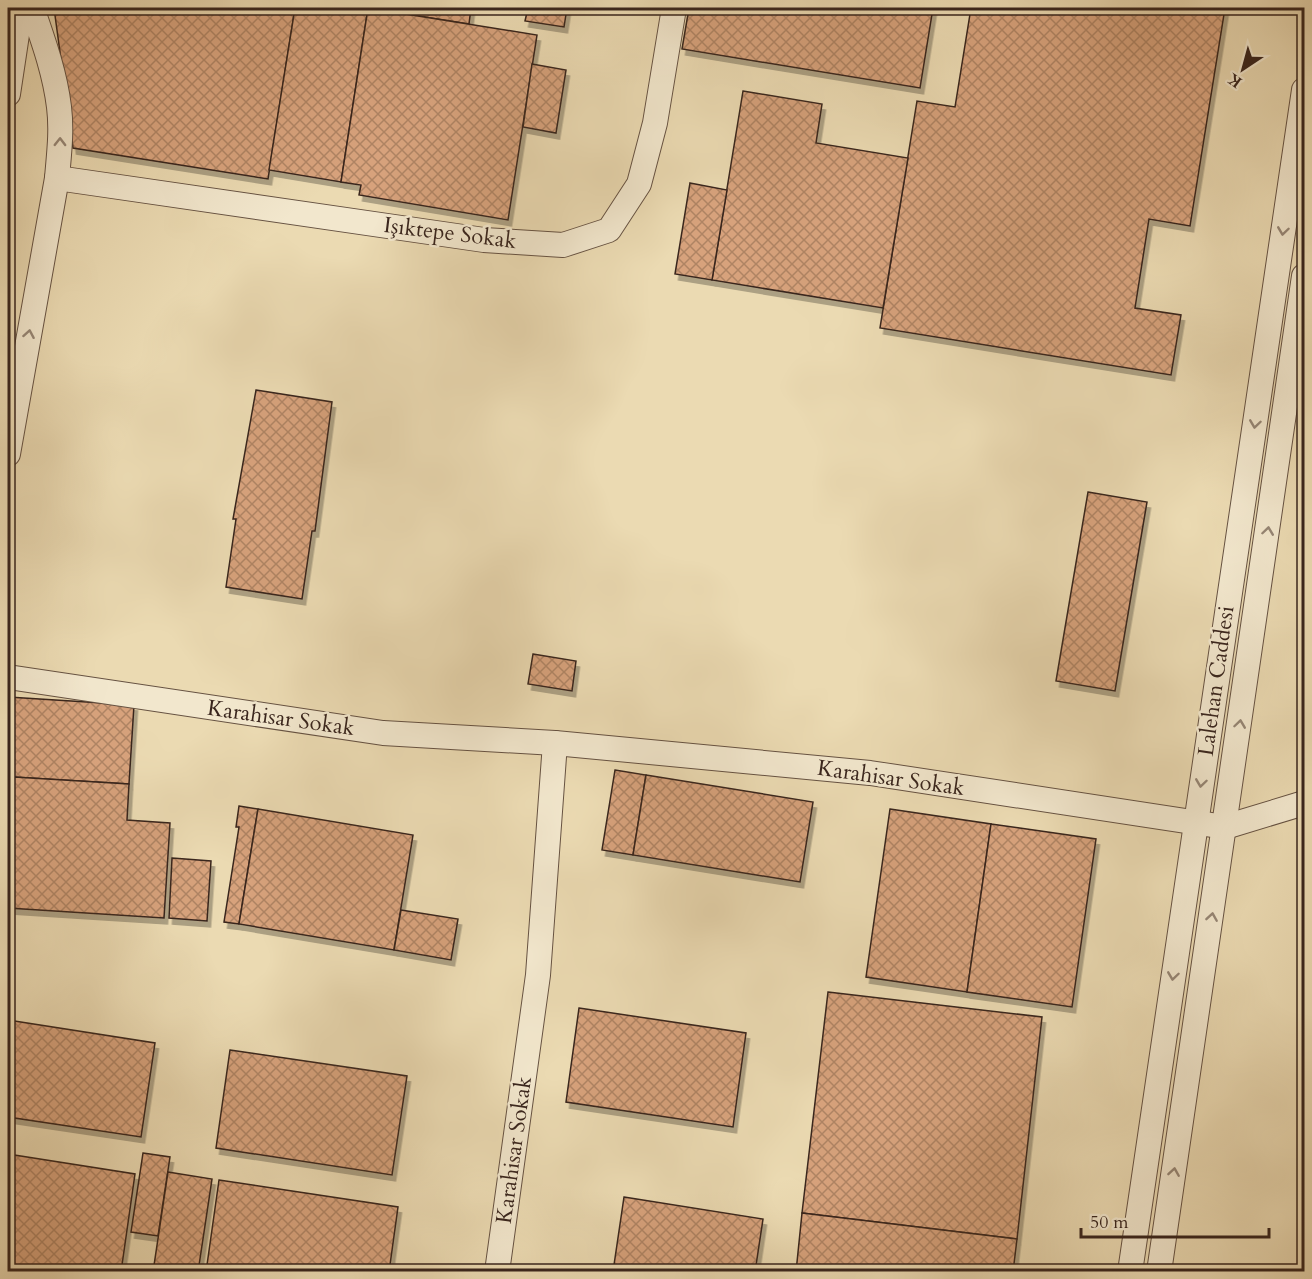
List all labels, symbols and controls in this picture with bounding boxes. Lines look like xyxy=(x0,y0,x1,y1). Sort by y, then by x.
north arrow xyxy=(1213,39,1273,99)
text: K xyxy=(1223,68,1246,93)
one-way arrow xyxy=(54,137,66,146)
street label: Işıktepe Sokak xyxy=(382,210,518,256)
one-way arrow xyxy=(1278,226,1290,235)
one-way arrow xyxy=(22,330,35,340)
one-way arrow xyxy=(1249,419,1261,428)
one-way arrow xyxy=(1261,526,1273,536)
street label: Lalehan Caddesi xyxy=(1191,604,1241,758)
street label: Karahisar Sokak xyxy=(205,693,357,743)
one-way arrow xyxy=(1234,719,1246,729)
street label: Karahisar Sokak xyxy=(815,753,967,803)
one-way arrow xyxy=(1196,778,1208,787)
one-way arrow xyxy=(1205,912,1217,922)
one-way arrow xyxy=(1167,971,1179,980)
street label: Karahisar Sokak xyxy=(489,1074,539,1226)
one-way arrow xyxy=(1167,1167,1179,1177)
scale bar xyxy=(1081,1201,1268,1239)
text: 50 m xyxy=(1090,1210,1129,1235)

